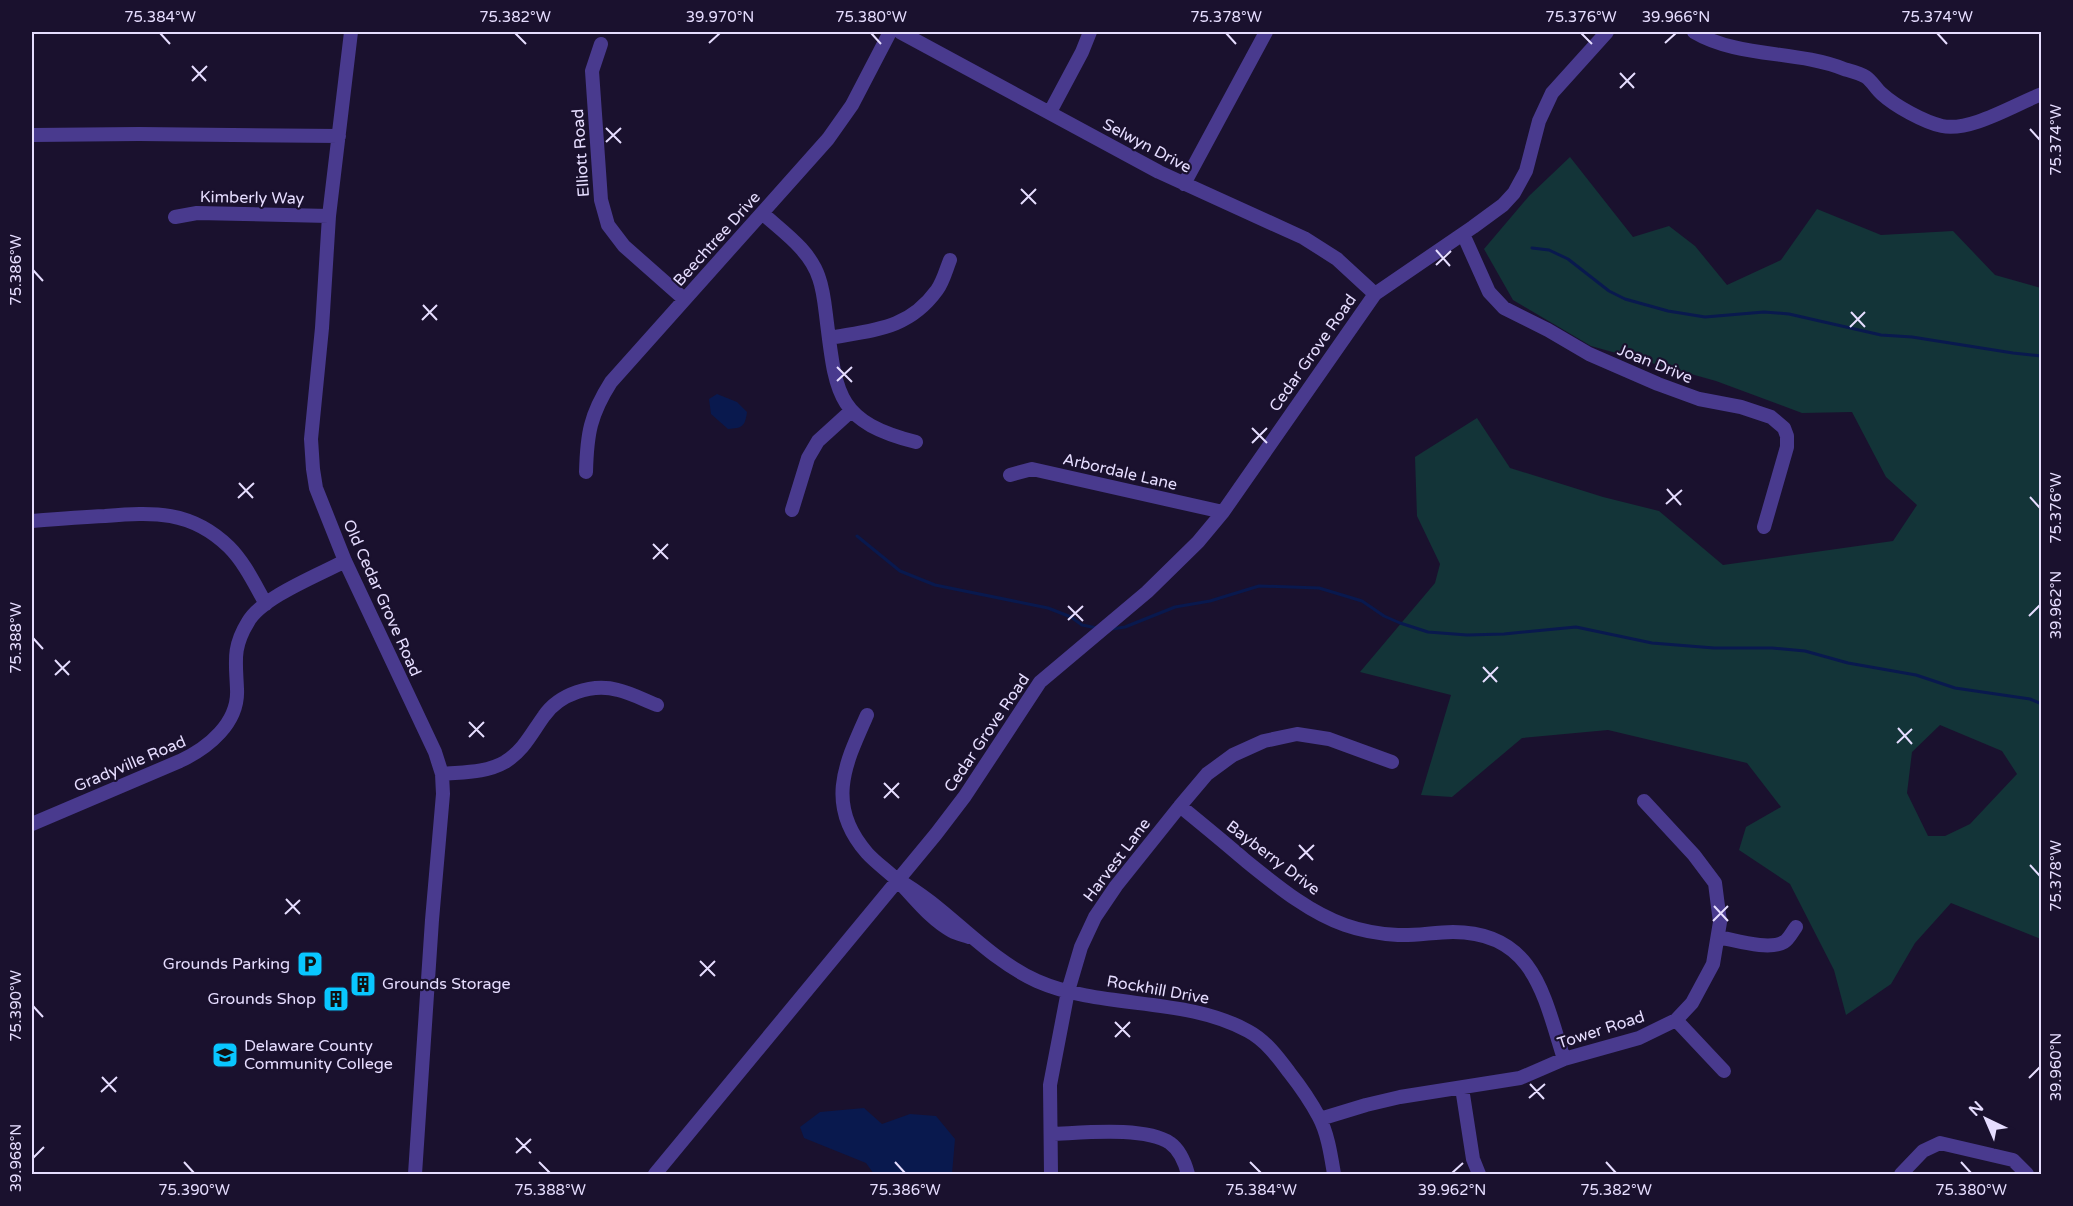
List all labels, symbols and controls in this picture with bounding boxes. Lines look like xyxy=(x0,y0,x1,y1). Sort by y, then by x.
text: 75.384°W xyxy=(124,8,196,26)
text: 75.382°W xyxy=(479,8,551,26)
text: 39.970°N xyxy=(686,8,754,26)
text: 75.380°W xyxy=(835,8,907,26)
text: 75.378°W xyxy=(1190,8,1262,26)
text: 75.376°W xyxy=(1545,8,1617,26)
text: 39.966°N xyxy=(1642,8,1710,26)
text: 75.374°W xyxy=(1901,8,1973,26)
text: 75.374°W xyxy=(2047,104,2065,176)
street label: Elliott Road xyxy=(568,108,594,198)
street label: Selwyn Drive xyxy=(1099,114,1195,178)
street label: Kimberly Way xyxy=(200,187,305,209)
street label: Beechtree Drive xyxy=(669,187,765,291)
text: 75.386°W xyxy=(7,234,25,306)
street label: Cedar Grove Road xyxy=(1265,290,1361,416)
street label: Joan Drive xyxy=(1614,340,1696,388)
street label: Arbordale Lane xyxy=(1061,449,1179,495)
text: 75.376°W xyxy=(2047,472,2065,544)
street label: Old Cedar Grove Road xyxy=(338,516,426,680)
text: 39.962°N xyxy=(2047,571,2065,639)
text: 75.388°W xyxy=(7,602,25,674)
street label: Cedar Grove Road xyxy=(940,670,1034,796)
street label: Gradyville Road xyxy=(71,731,189,797)
street label: Harvest Lane xyxy=(1079,814,1155,906)
street label: Bayberry Drive xyxy=(1222,816,1324,900)
text: 75.378°W xyxy=(2047,840,2065,912)
parking icon: Grounds Parking xyxy=(295,949,325,979)
place label: Grounds Parking xyxy=(163,954,290,974)
building icon: Grounds Storage xyxy=(348,969,378,999)
text: 75.390°W xyxy=(7,970,25,1042)
street label: Rockhill Drive xyxy=(1105,971,1211,1009)
place label: Grounds Storage xyxy=(382,974,511,994)
building icon: Grounds Shop xyxy=(321,984,351,1014)
place label: Grounds Shop xyxy=(208,989,316,1009)
street label: Tower Road xyxy=(1555,1007,1647,1053)
text: 39.960°N xyxy=(2047,1033,2065,1101)
place label: Delaware County Community College xyxy=(244,1036,393,1074)
school or university icon: Delaware County Community College xyxy=(210,1040,240,1070)
north arrow xyxy=(1956,1089,2016,1149)
text: N xyxy=(1965,1097,1988,1121)
text: 39.968°N xyxy=(7,1124,25,1192)
text: 75.390°W xyxy=(158,1181,230,1199)
text: 75.388°W xyxy=(514,1181,586,1199)
text: 75.386°W xyxy=(869,1181,941,1199)
text: 75.384°W xyxy=(1225,1181,1297,1199)
text: 39.962°N xyxy=(1418,1181,1486,1199)
text: 75.382°W xyxy=(1580,1181,1652,1199)
text: 75.380°W xyxy=(1935,1181,2007,1199)

